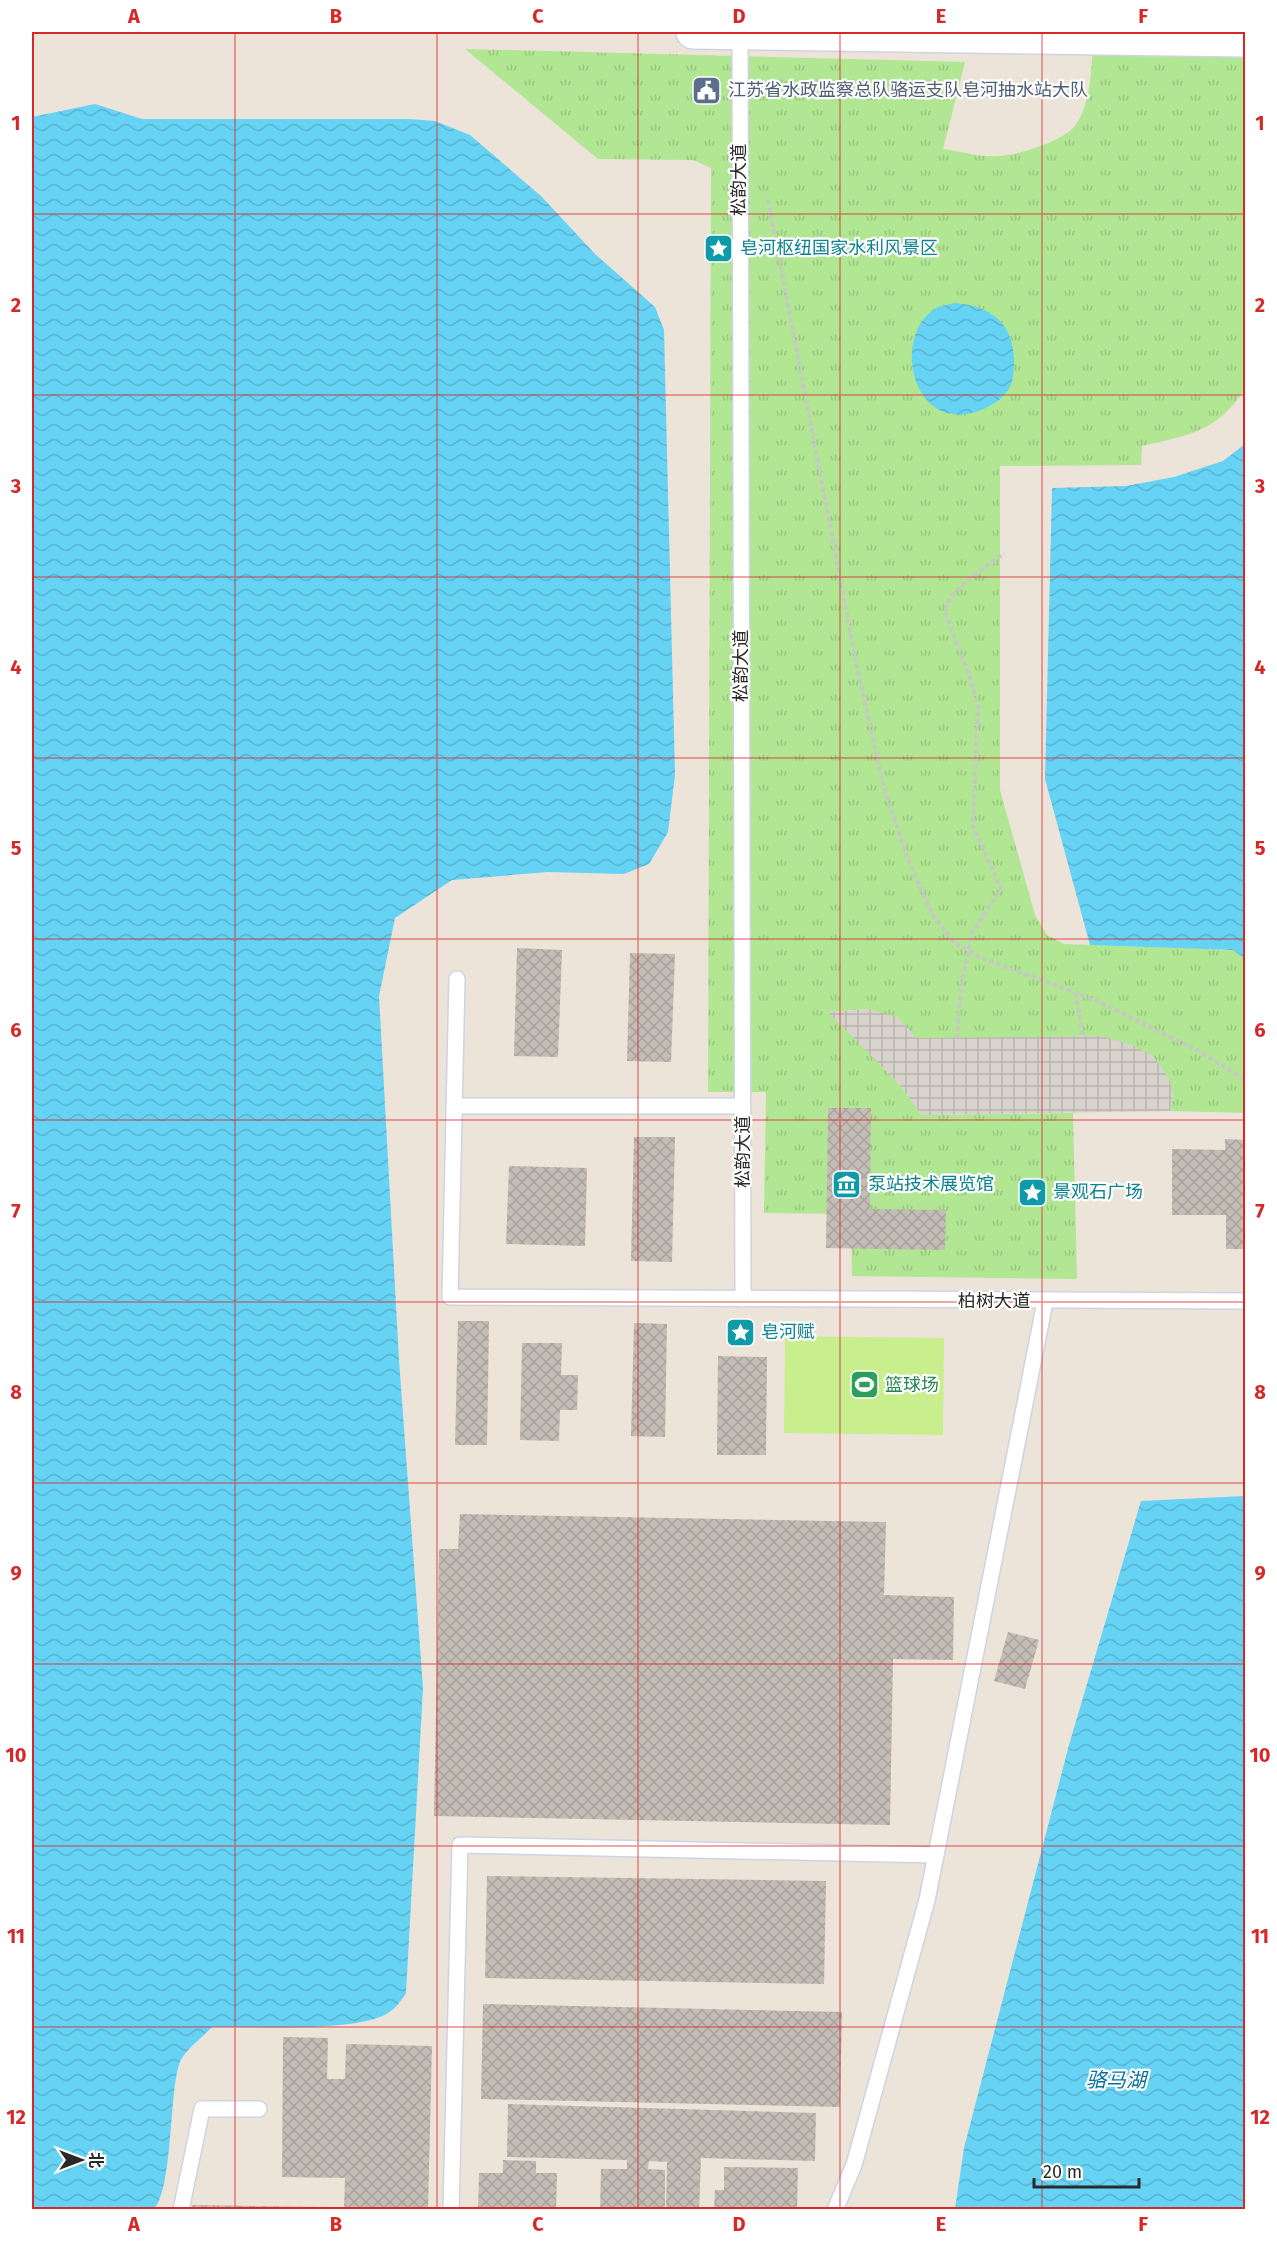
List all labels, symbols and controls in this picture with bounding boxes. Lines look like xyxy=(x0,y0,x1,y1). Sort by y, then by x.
text: A xyxy=(127,4,141,28)
text: B xyxy=(330,4,342,28)
text: C xyxy=(532,4,544,28)
text: D xyxy=(732,4,746,28)
text: E xyxy=(936,4,946,28)
text: F xyxy=(1138,4,1148,28)
public building icon: 江苏省水政监察总队骆运支队皂河抽水站大队 xyxy=(691,74,723,106)
place label: 江苏省水政监察总队骆运支队皂河抽水站大队 xyxy=(728,79,1088,101)
text: 1 xyxy=(11,111,21,135)
text: 1 xyxy=(1255,111,1265,135)
street label: 松韵大道 xyxy=(728,144,750,216)
place icon: 皂河枢纽国家水利风景区 xyxy=(703,232,735,264)
place label: 皂河枢纽国家水利风景区 xyxy=(740,237,938,259)
text: 2 xyxy=(11,293,21,317)
text: 2 xyxy=(1255,293,1265,317)
text: 3 xyxy=(10,474,21,498)
text: 3 xyxy=(1254,474,1265,498)
street label: 松韵大道 xyxy=(730,630,752,702)
text: 4 xyxy=(10,655,22,679)
text: 4 xyxy=(1254,655,1266,679)
text: 5 xyxy=(11,836,22,860)
text: 5 xyxy=(1255,836,1266,860)
text: 6 xyxy=(10,1018,22,1042)
text: 6 xyxy=(1254,1018,1266,1042)
street label: 松韵大道 xyxy=(732,1116,754,1188)
museum icon: 泵站技术展览馆 xyxy=(831,1168,863,1200)
place label: 泵站技术展览馆 xyxy=(868,1173,994,1195)
place icon: 景观石广场 xyxy=(1016,1176,1048,1208)
place label: 景观石广场 xyxy=(1053,1181,1143,1203)
text: 7 xyxy=(11,1199,21,1223)
text: 7 xyxy=(1255,1199,1265,1223)
street label: 柏树大道 xyxy=(958,1290,1030,1312)
place icon: 皂河赋 xyxy=(724,1316,756,1348)
place label: 皂河赋 xyxy=(761,1321,815,1343)
sports icon: 篮球场 xyxy=(848,1369,880,1401)
place label: 篮球场 xyxy=(885,1374,939,1396)
text: 8 xyxy=(10,1380,22,1404)
text: 8 xyxy=(1254,1380,1266,1404)
text: 9 xyxy=(10,1561,22,1585)
text: 9 xyxy=(1254,1561,1266,1585)
text: 10 xyxy=(6,1743,26,1767)
text: 10 xyxy=(1250,1743,1270,1767)
text: 11 xyxy=(7,1924,25,1948)
text: 11 xyxy=(1251,1924,1269,1948)
water label: 骆马湖 xyxy=(1086,2068,1149,2092)
text: 12 xyxy=(6,2105,26,2129)
text: 12 xyxy=(1250,2105,1270,2129)
north arrow xyxy=(51,2130,111,2190)
scale bar xyxy=(1034,2151,1139,2189)
text: 北 xyxy=(86,2152,105,2168)
text: 20 m xyxy=(1043,2161,1082,2183)
text: A xyxy=(127,2212,141,2236)
text: B xyxy=(330,2212,342,2236)
text: C xyxy=(532,2212,544,2236)
text: D xyxy=(732,2212,746,2236)
text: E xyxy=(936,2212,946,2236)
text: F xyxy=(1138,2212,1148,2236)

